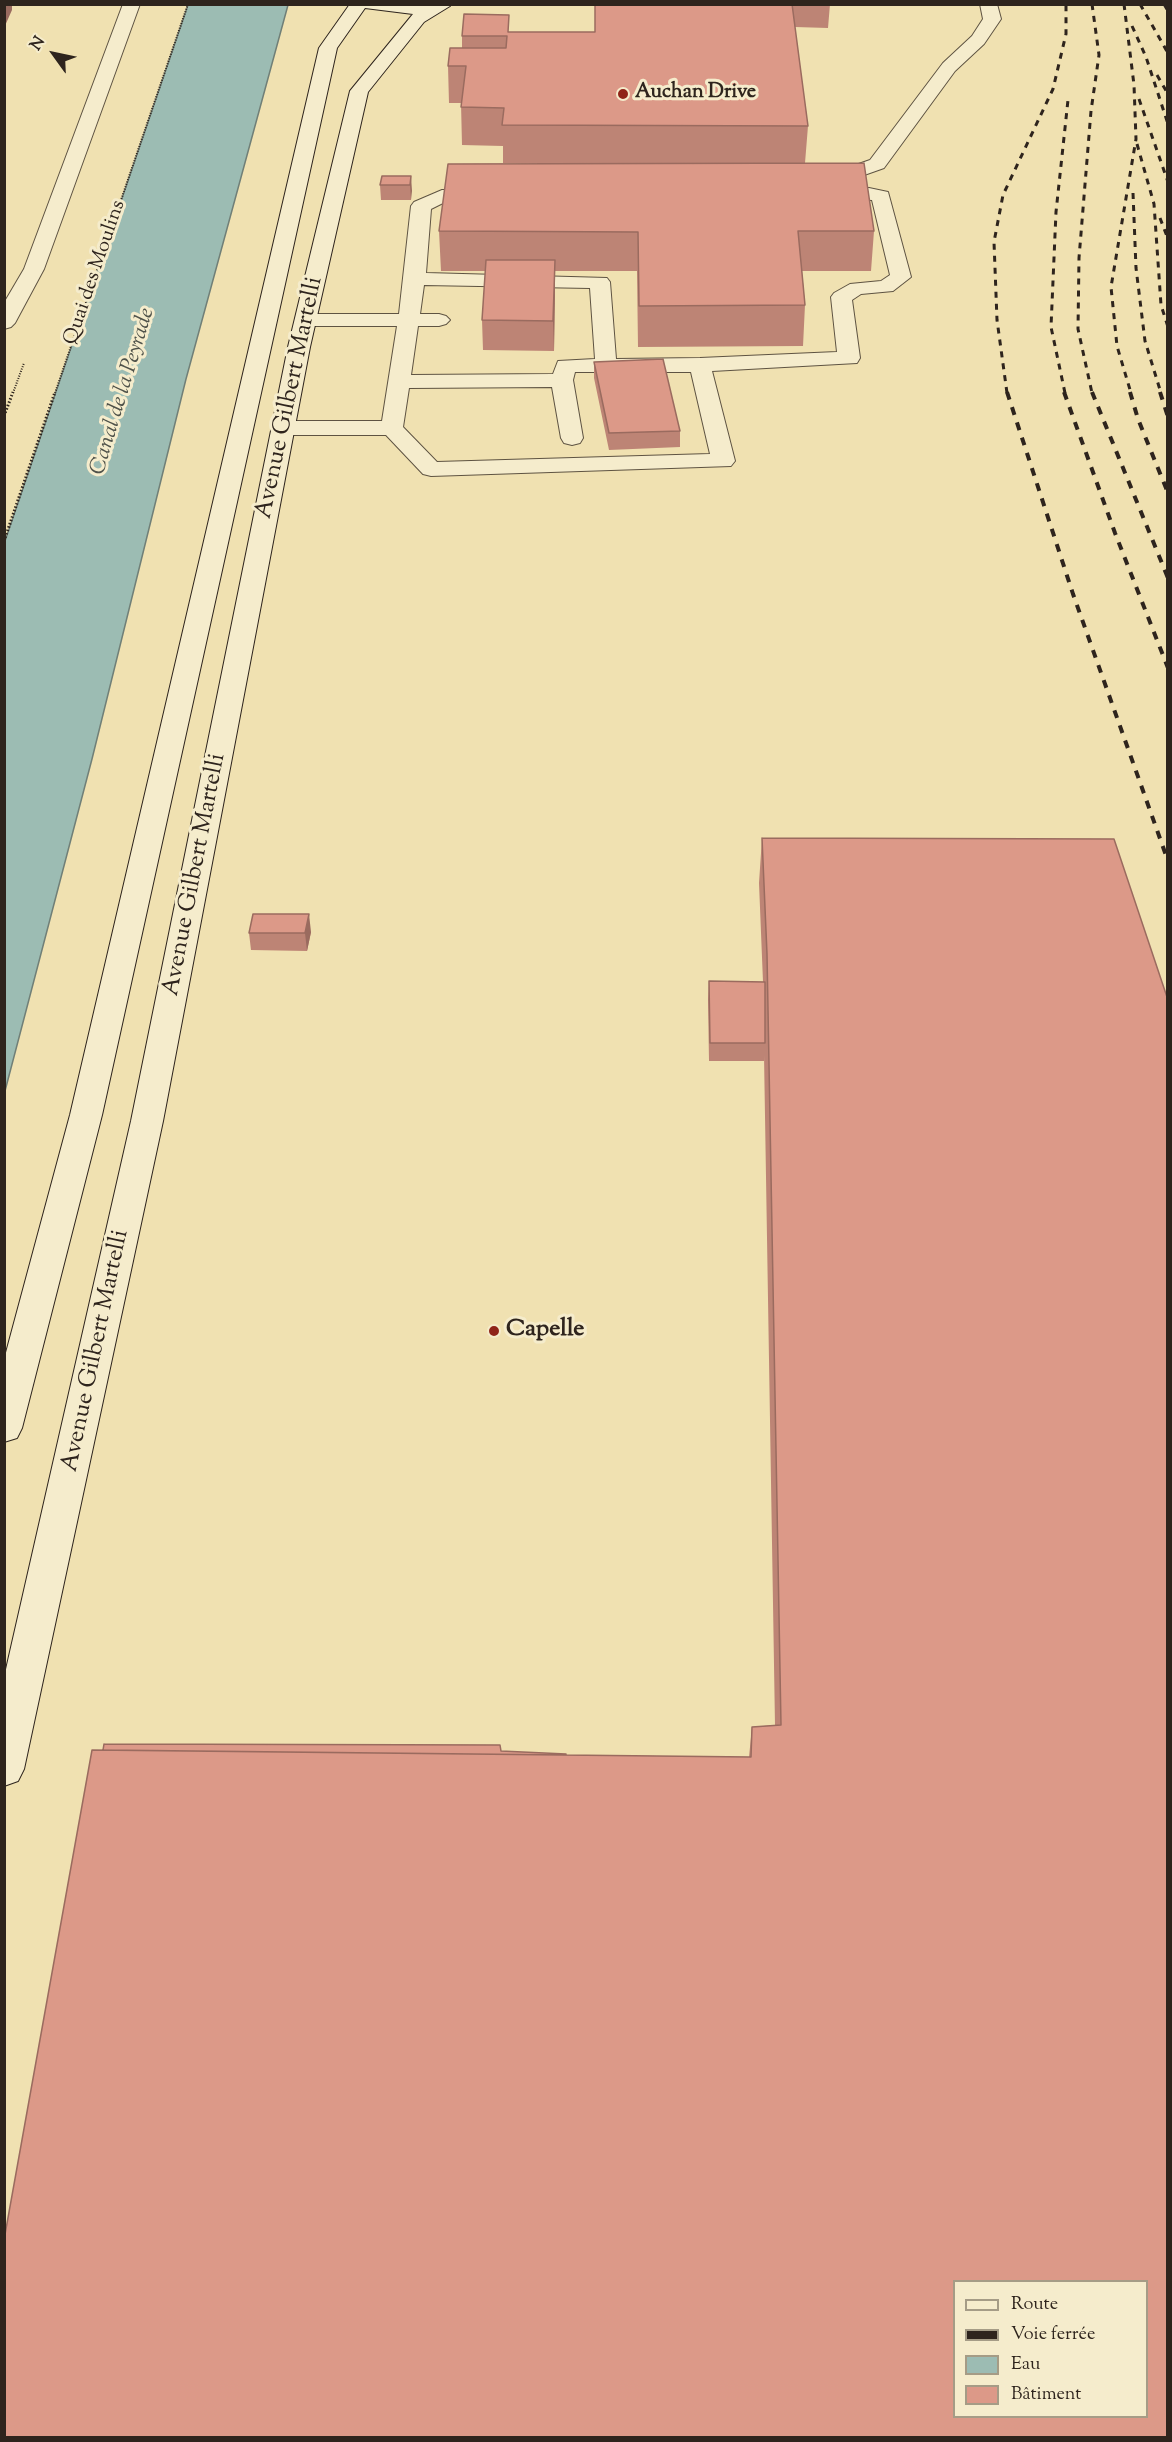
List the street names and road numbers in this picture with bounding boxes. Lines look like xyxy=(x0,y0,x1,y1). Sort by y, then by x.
street label: Quai des Moulins xyxy=(60,197,132,349)
street label: Avenue Gilbert Martelli xyxy=(251,274,331,522)
street label: Avenue Gilbert Martelli xyxy=(158,751,234,999)
street label: Avenue Gilbert Martelli xyxy=(57,1227,137,1475)

